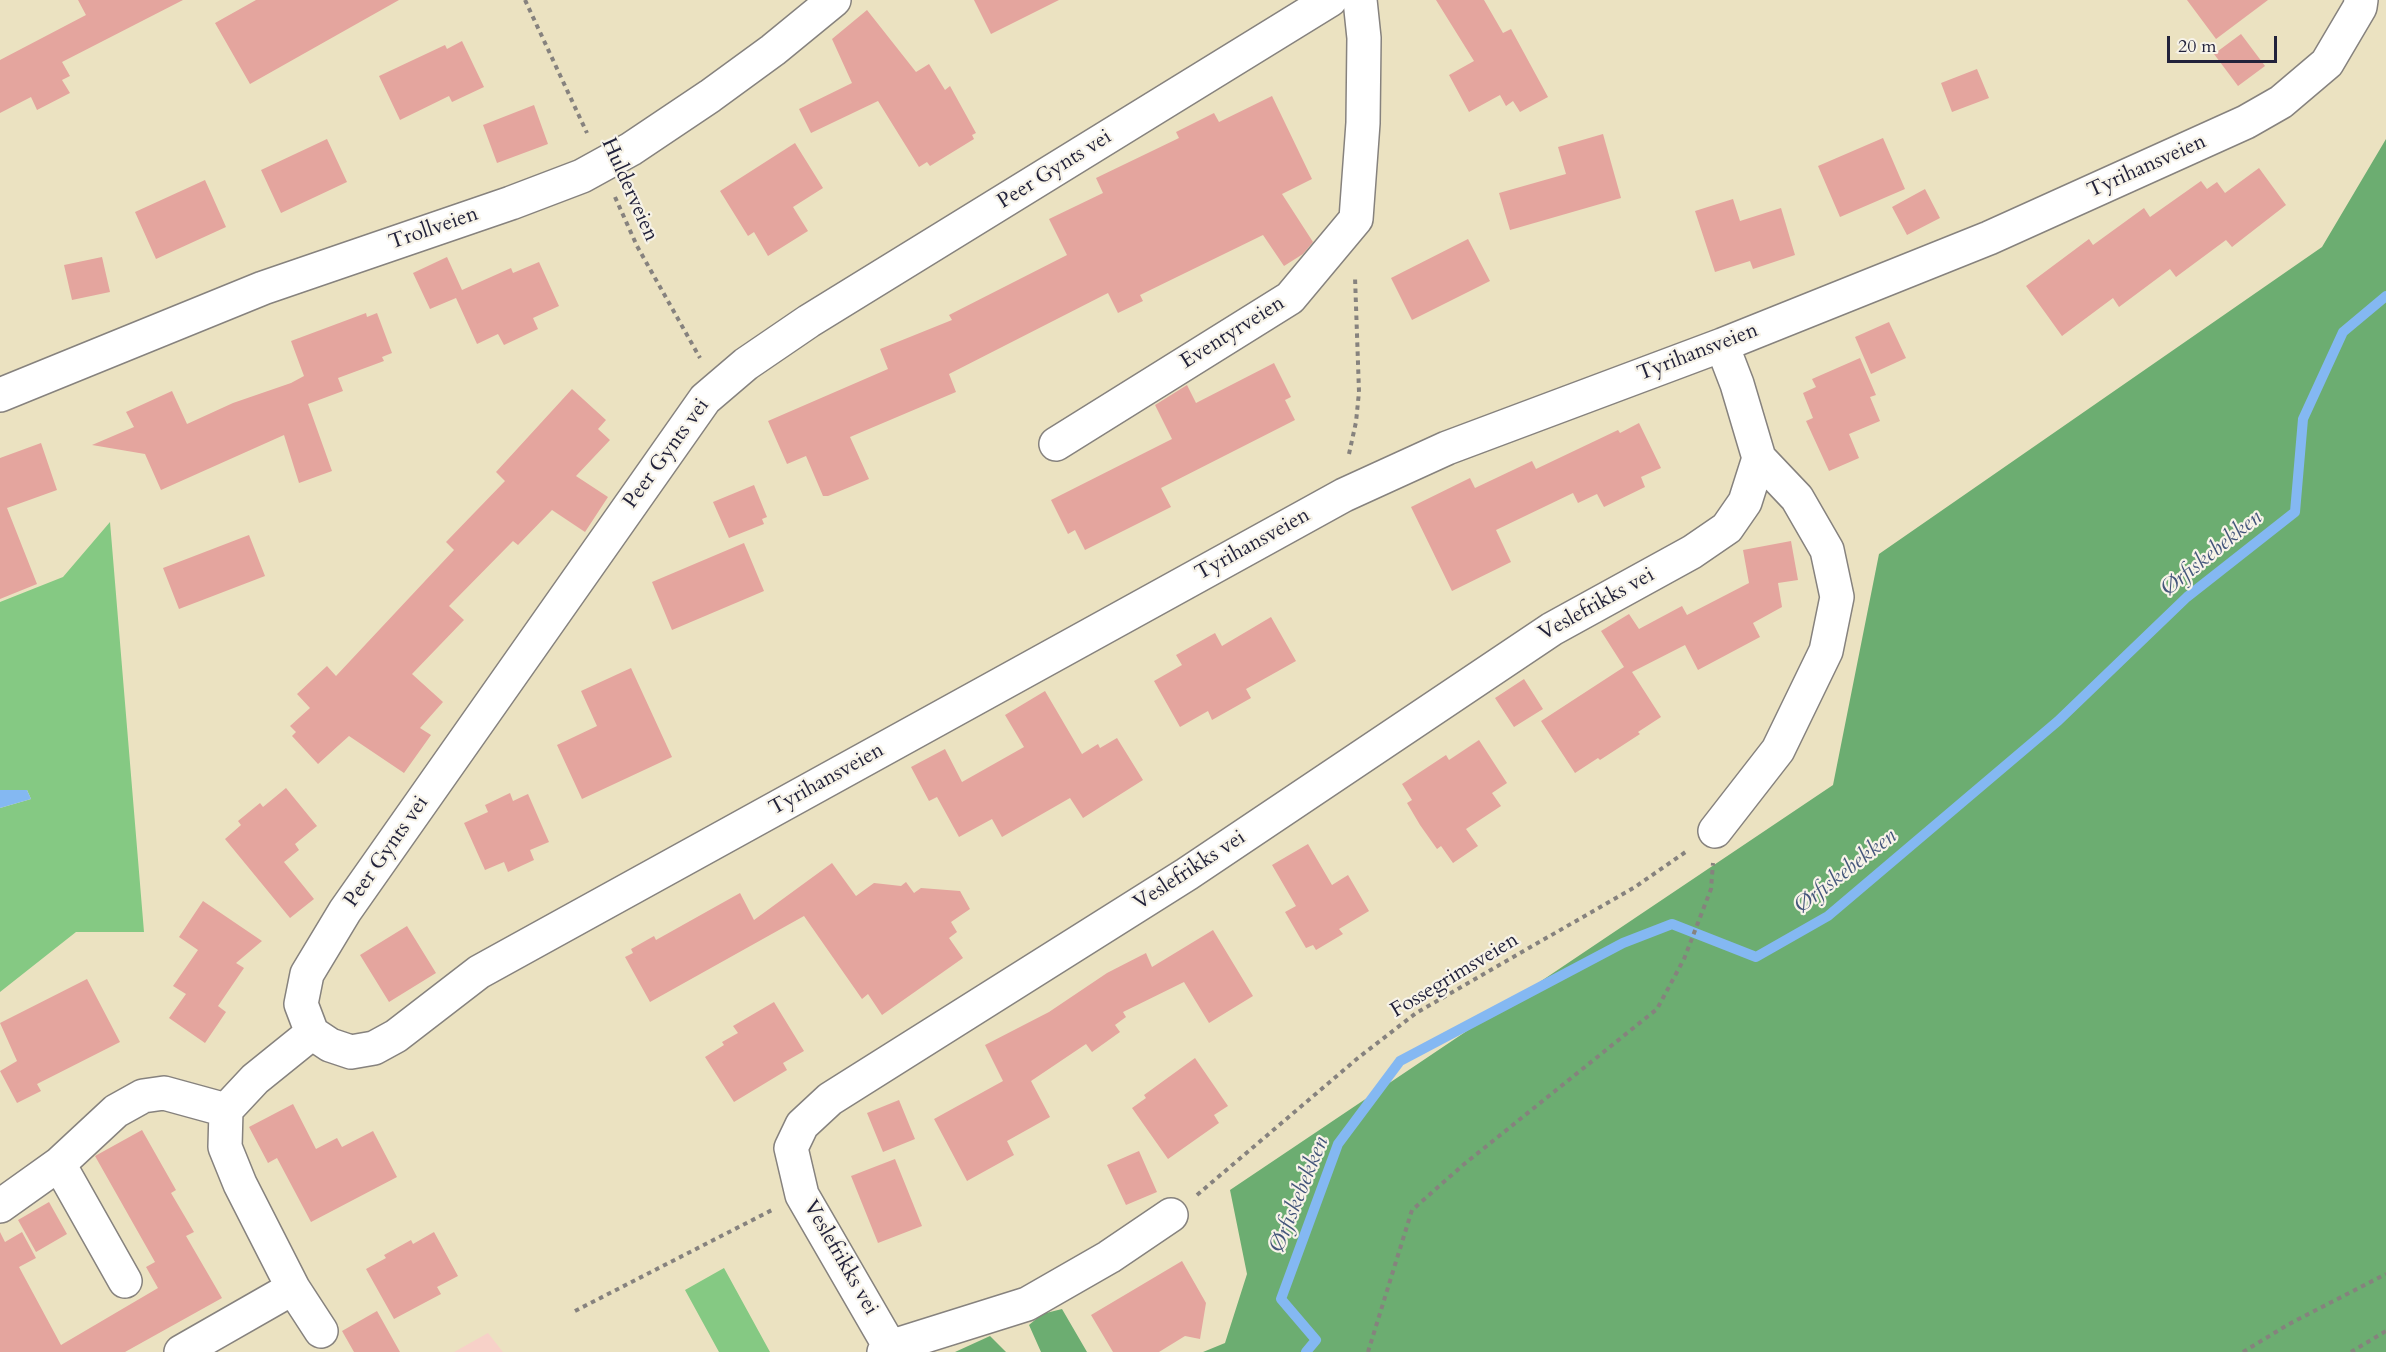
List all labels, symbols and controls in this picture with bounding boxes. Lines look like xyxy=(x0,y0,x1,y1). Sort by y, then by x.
scale bar xyxy=(2170,24,2280,62)
text: 20 m xyxy=(2178,34,2217,59)
street label: Peer Gynts vei xyxy=(993,125,1117,215)
street label: Tyrihansveien xyxy=(2084,130,2210,204)
street label: Hulderveien xyxy=(595,134,663,246)
street label: Trollveien xyxy=(386,202,482,256)
street label: Eventyrveien xyxy=(1176,291,1290,375)
street label: Tyrihansveien xyxy=(1634,318,1762,388)
street label: Peer Gynts vei xyxy=(619,394,715,514)
street label: Tyrihansveien xyxy=(1191,503,1315,587)
water label: Ørfiskebekken xyxy=(2156,505,2268,603)
street label: Veslefrikks vei xyxy=(1535,563,1659,647)
street label: Tyrihansveien xyxy=(765,738,889,822)
street label: Peer Gynts vei xyxy=(339,792,435,912)
water label: Ørfiskebekken xyxy=(1790,824,1902,920)
street label: Veslefrikks vei xyxy=(1129,826,1251,916)
street label: Fossegrimsveien xyxy=(1387,928,1523,1024)
water label: Ørfiskebekken xyxy=(1265,1133,1335,1257)
street label: Veslefrikks vei xyxy=(797,1196,883,1320)

